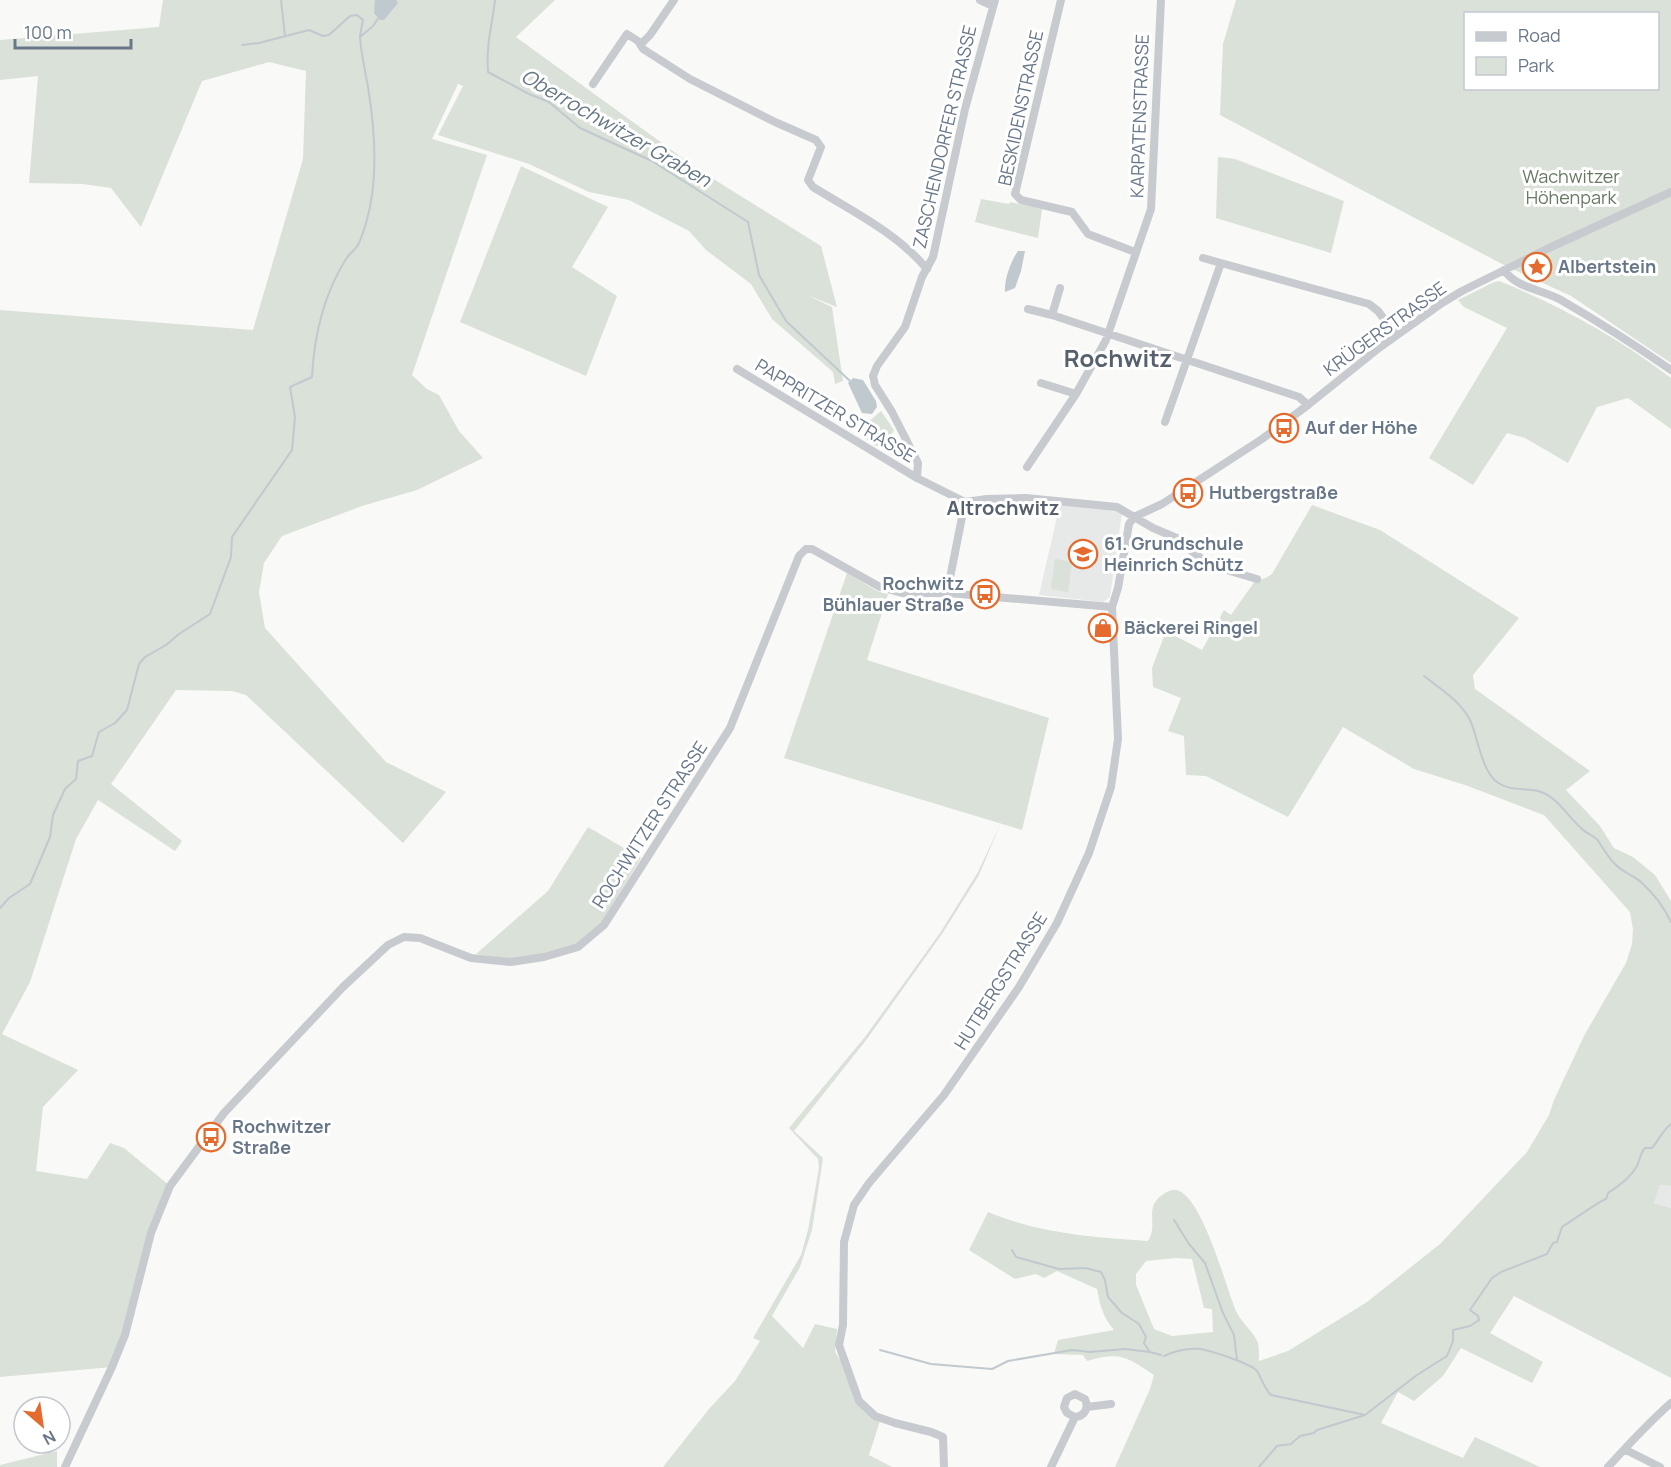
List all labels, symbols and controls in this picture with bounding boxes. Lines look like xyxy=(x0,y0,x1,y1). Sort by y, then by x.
scale bar xyxy=(15,12,130,50)
legend xyxy=(1464,12,1659,90)
text: 100 m xyxy=(24,20,72,44)
street label: ZASCHENDORFER STRASSE xyxy=(907,23,981,251)
text: Road xyxy=(1518,23,1561,47)
street label: BESKIDENSTRASSE xyxy=(992,28,1048,188)
street label: KARPATENSTRASSE xyxy=(1124,34,1154,198)
text: Park xyxy=(1518,53,1555,77)
water label: Oberrochwitzer Graben xyxy=(516,62,717,194)
park label: Wachwitzer Höhenpark xyxy=(1522,164,1620,209)
place icon: Albertstein xyxy=(1521,251,1553,283)
place label: Albertstein xyxy=(1558,254,1656,278)
street label: KRÜGERSTRASSE xyxy=(1318,276,1450,381)
district label: Rochwitz xyxy=(1064,341,1172,374)
street label: PAPPRITZER STRASSE xyxy=(751,353,920,467)
bus stop icon: Auf der Höhe xyxy=(1268,412,1300,444)
place label: Auf der Höhe xyxy=(1305,415,1418,439)
bus stop icon: Hutbergstraße xyxy=(1172,477,1204,509)
place label: Hutbergstraße xyxy=(1209,480,1338,504)
district label: Altrochwitz xyxy=(947,494,1059,521)
place label: 61. Grundschule Heinrich Schütz xyxy=(1104,531,1244,576)
school or university icon: 61. Grundschule Heinrich Schütz xyxy=(1067,538,1099,570)
place label: Rochwitz Bühlauer Straße xyxy=(823,571,964,616)
bus stop icon: Rochwitz Bühlauer Straße xyxy=(969,578,1001,610)
shop icon: Bäckerei Ringel xyxy=(1087,612,1119,644)
place label: Bäckerei Ringel xyxy=(1124,615,1258,639)
street label: ROCHWITZER STRASSE xyxy=(586,736,712,913)
street label: HUTBERGSTRASSE xyxy=(948,907,1052,1054)
place label: Rochwitzer Straße xyxy=(232,1114,331,1159)
bus stop icon: Rochwitzer Straße xyxy=(195,1121,227,1153)
north arrow xyxy=(12,1395,72,1455)
text: N xyxy=(39,1426,60,1451)

